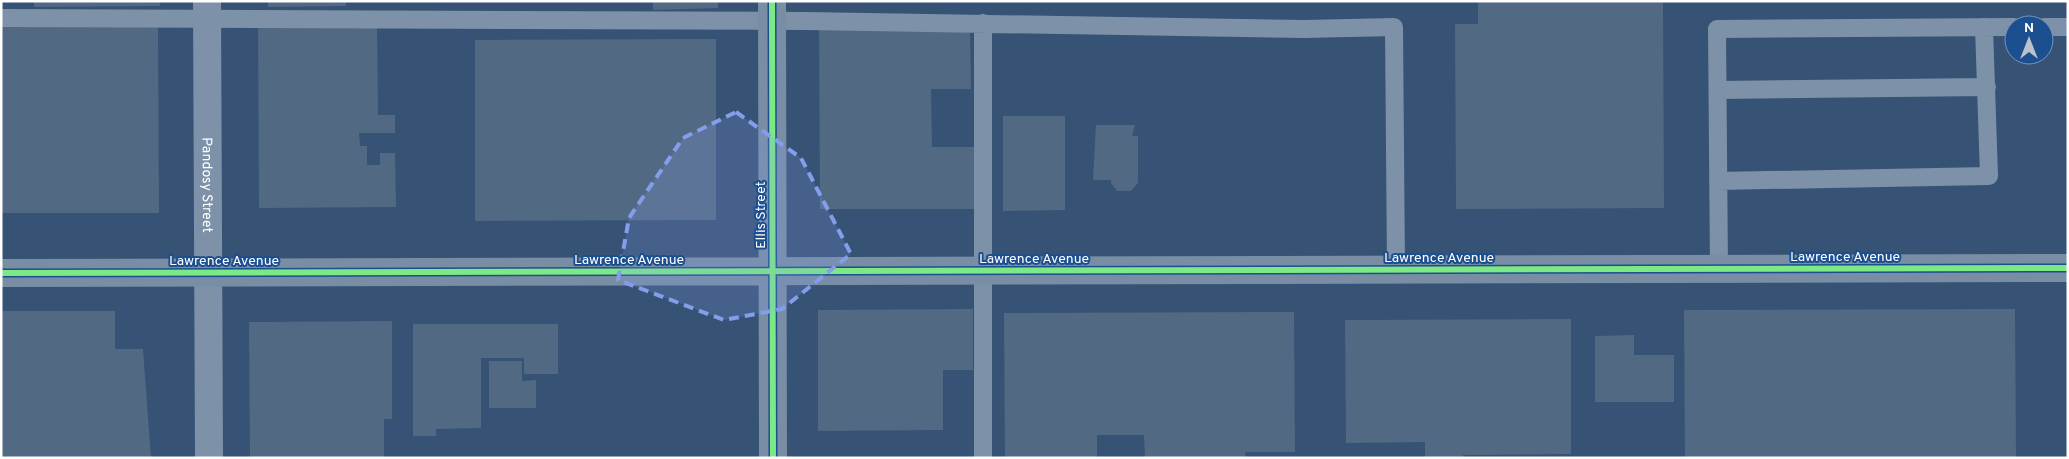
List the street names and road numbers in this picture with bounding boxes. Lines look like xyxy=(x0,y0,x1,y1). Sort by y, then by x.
street label: Pandosy Street xyxy=(198,137,215,233)
street label: Ellis Street xyxy=(753,181,770,249)
street label: Lawrence Avenue xyxy=(1790,249,1900,266)
street label: Lawrence Avenue xyxy=(1384,250,1494,267)
street label: Lawrence Avenue xyxy=(979,251,1089,268)
street label: Lawrence Avenue xyxy=(574,252,684,269)
street label: Lawrence Avenue xyxy=(169,253,279,270)

